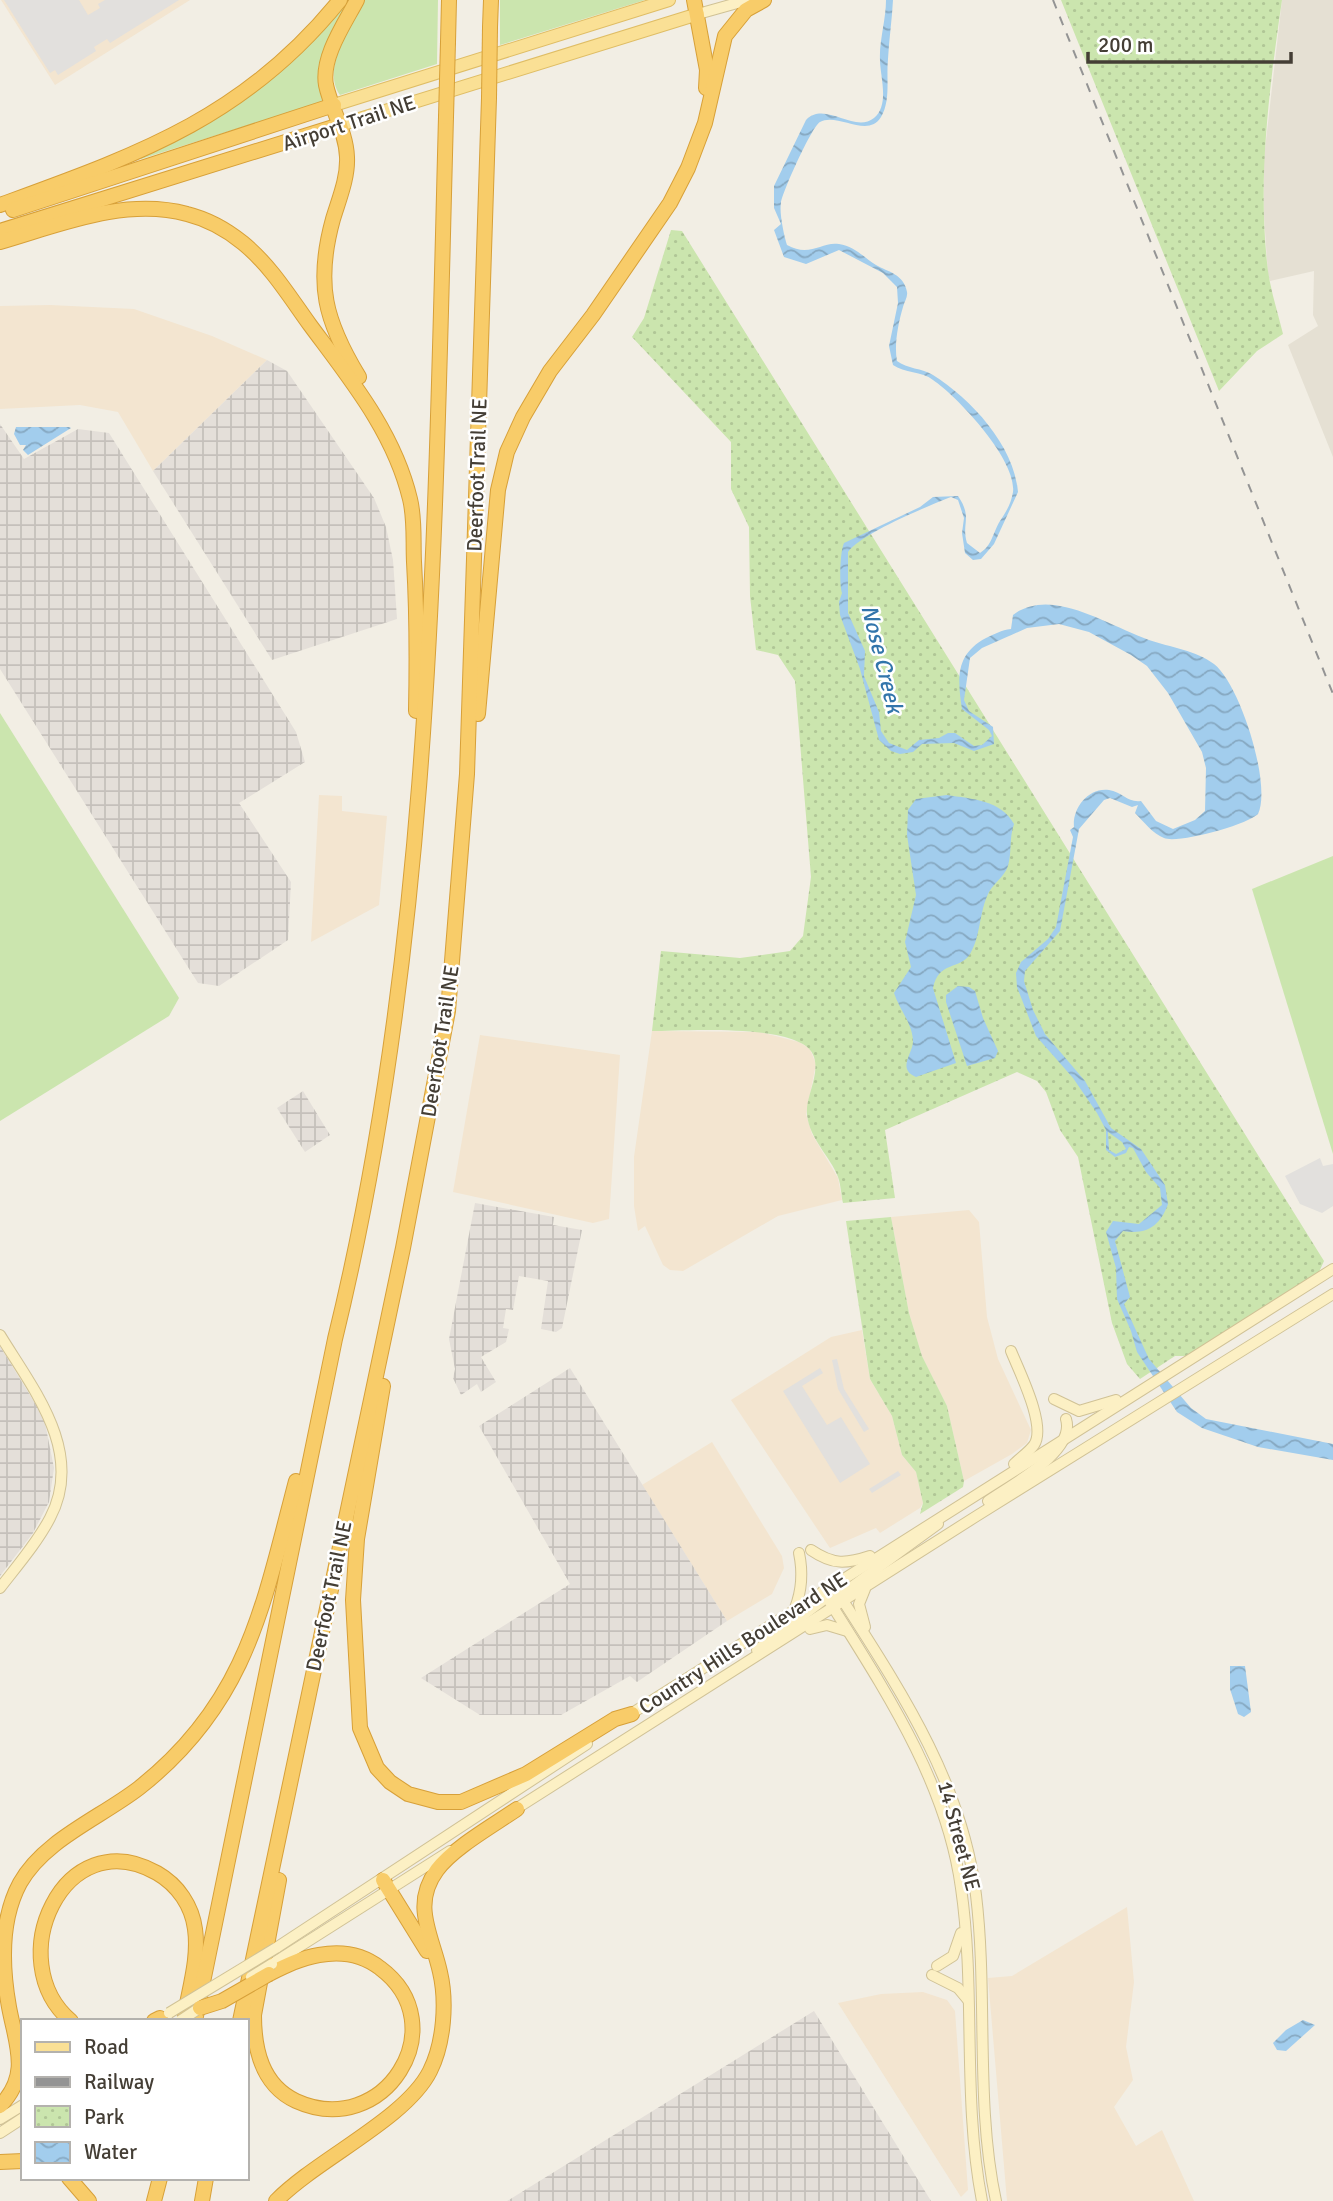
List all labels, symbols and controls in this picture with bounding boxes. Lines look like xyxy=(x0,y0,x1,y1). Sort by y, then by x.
scale bar xyxy=(1088,21,1291,65)
text: 200 m xyxy=(1098,32,1153,58)
street label: Airport Trail NE xyxy=(279,89,419,157)
street label: Deerfoot Trail NE xyxy=(461,398,493,552)
water label: Nose Creek xyxy=(855,602,910,719)
street label: Deerfoot Trail NE xyxy=(415,963,465,1119)
street label: Deerfoot Trail NE xyxy=(300,1518,358,1674)
street label: Country Hills Boulevard NE xyxy=(634,1566,852,1720)
street label: 14 Street NE xyxy=(932,1778,986,1894)
legend xyxy=(21,2019,248,2180)
text: Road xyxy=(84,2034,129,2060)
text: Railway xyxy=(84,2069,154,2095)
text: Park xyxy=(84,2104,125,2130)
text: Water xyxy=(84,2139,137,2165)

